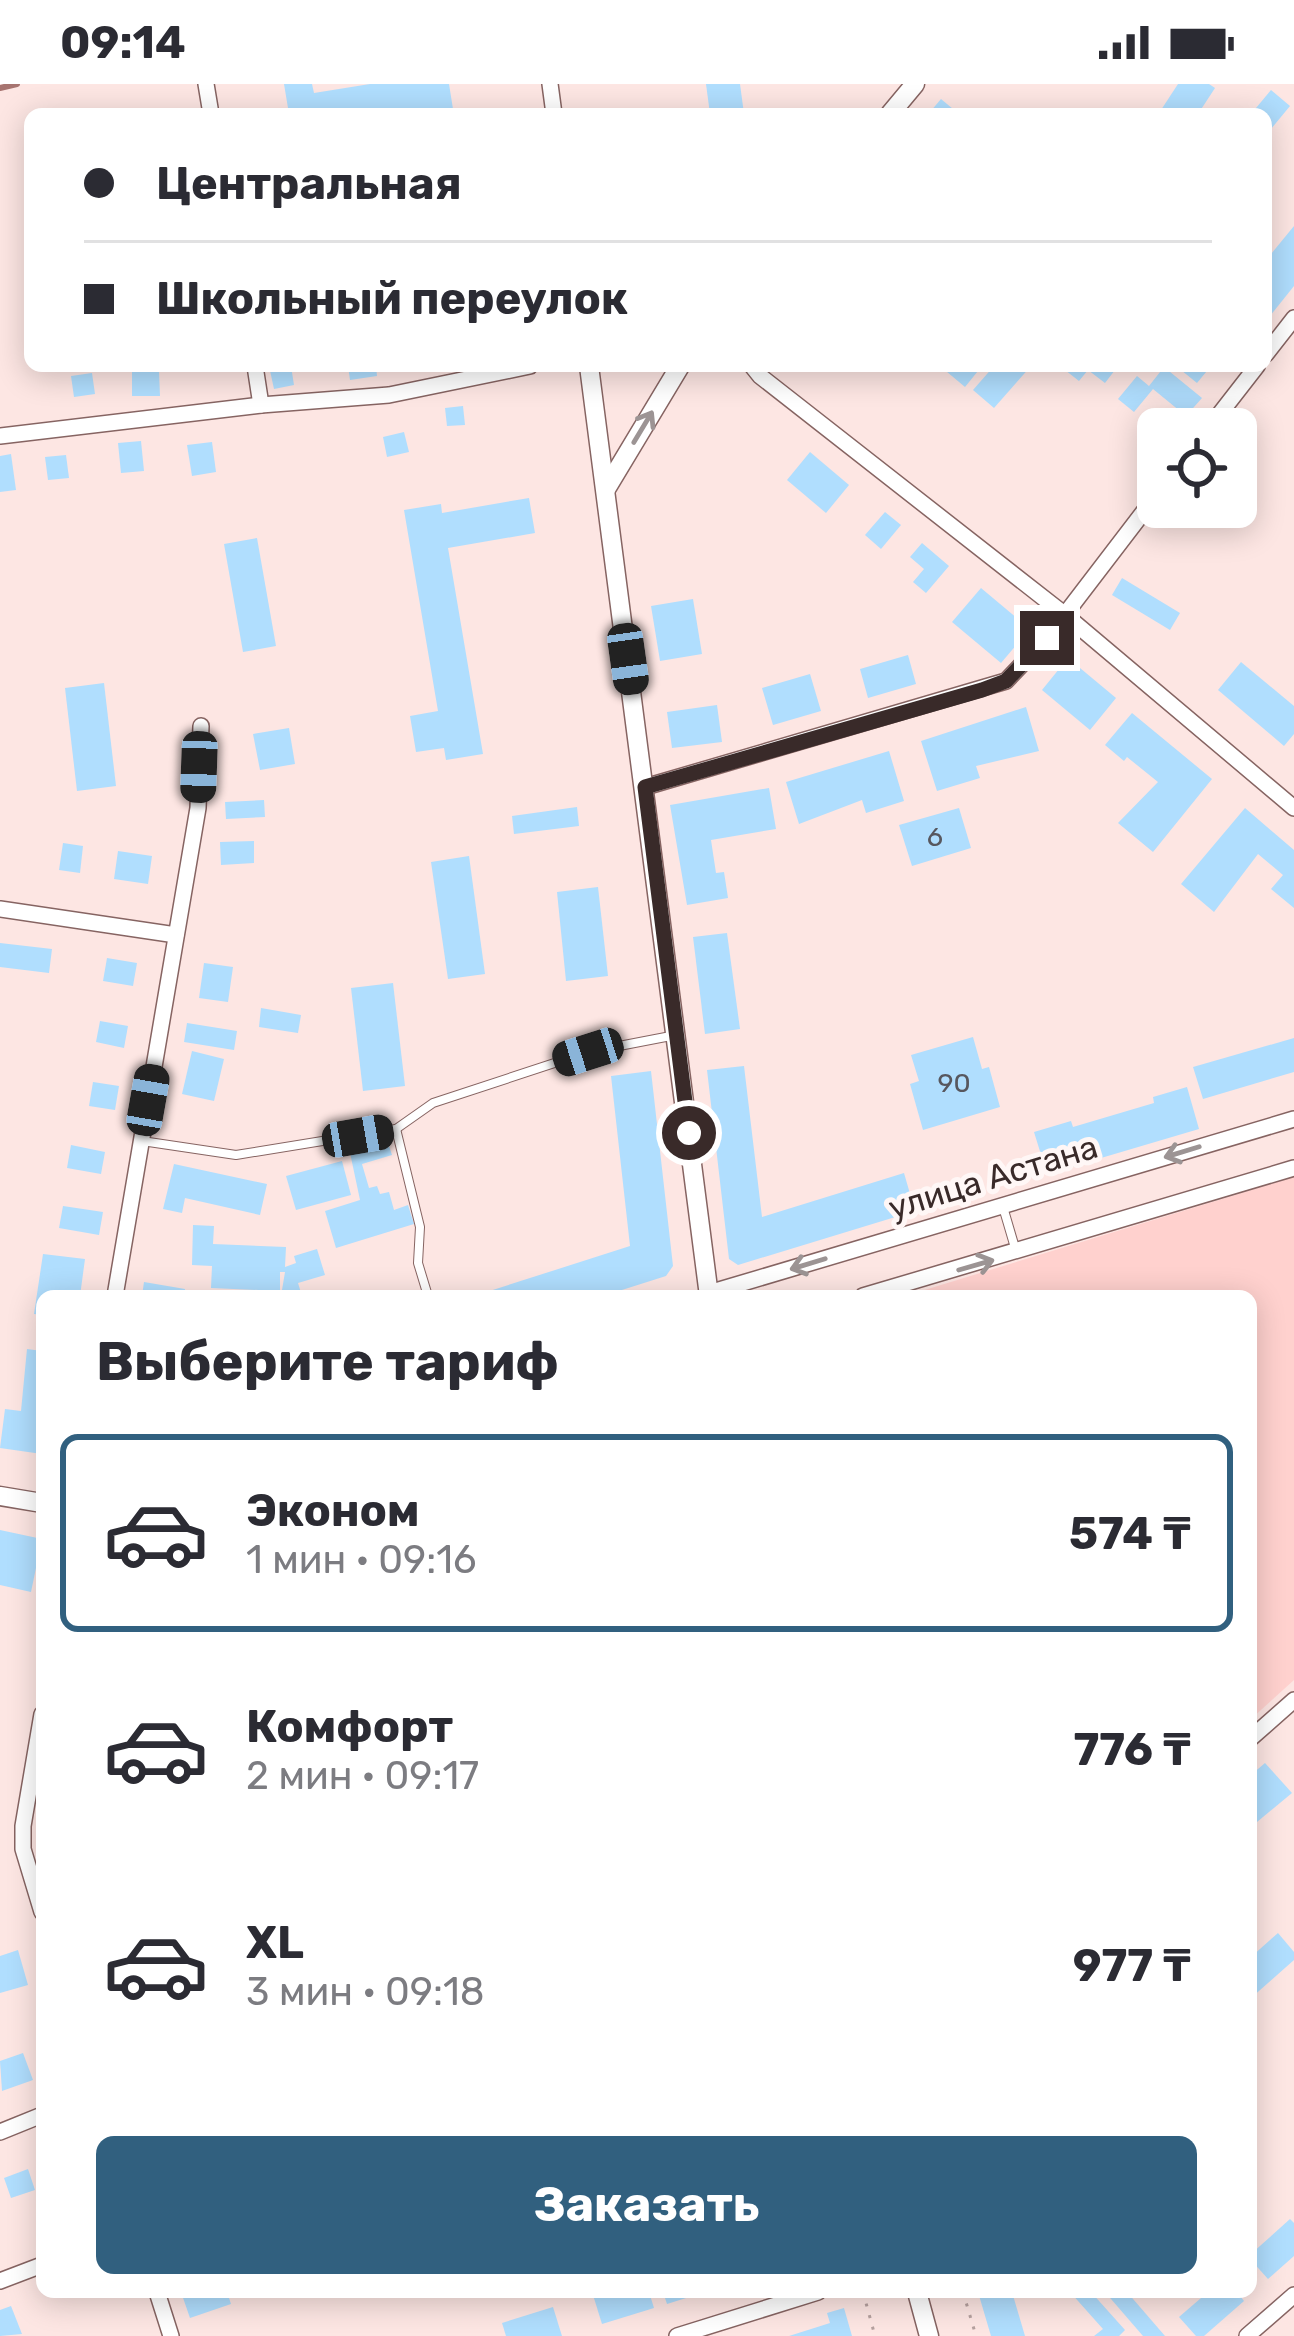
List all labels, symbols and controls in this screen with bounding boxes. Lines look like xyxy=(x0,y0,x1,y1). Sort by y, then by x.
text: 09:14 xyxy=(60,16,186,69)
text: Центральная xyxy=(156,157,462,210)
text: Школьный переулок xyxy=(156,272,628,325)
map controls xyxy=(1137,408,1257,528)
button: locate xyxy=(1137,408,1257,528)
one-way arrow xyxy=(631,411,655,445)
route end xyxy=(1020,611,1074,665)
car xyxy=(605,621,651,697)
car xyxy=(180,730,218,804)
house number: 6 xyxy=(927,821,943,853)
car xyxy=(548,1024,628,1080)
car xyxy=(124,1061,172,1139)
house number: 90 xyxy=(937,1067,971,1099)
route start xyxy=(662,1106,716,1160)
car xyxy=(319,1112,397,1160)
street label: улица Астана xyxy=(884,1127,1102,1227)
one-way arrow xyxy=(1164,1142,1202,1164)
one-way arrow xyxy=(956,1252,994,1274)
one-way arrow xyxy=(790,1254,828,1276)
text: Выберите тариф xyxy=(96,1330,559,1394)
icon: car xyxy=(102,1479,210,1587)
text: Эконом xyxy=(246,1484,420,1537)
text: 574 ₸ xyxy=(1069,1507,1191,1560)
text: 1 мин · 09:16 xyxy=(246,1537,476,1583)
icon: car xyxy=(102,1695,210,1803)
text: Комфорт xyxy=(246,1700,453,1753)
text: 776 ₸ xyxy=(1073,1723,1191,1776)
text: 2 мин · 09:17 xyxy=(246,1753,479,1799)
icon: car xyxy=(102,1911,210,2019)
text: XL xyxy=(246,1916,304,1969)
text: 977 ₸ xyxy=(1073,1939,1191,1992)
text: 3 мин · 09:18 xyxy=(246,1969,484,2015)
button: Заказать xyxy=(96,2136,1197,2274)

